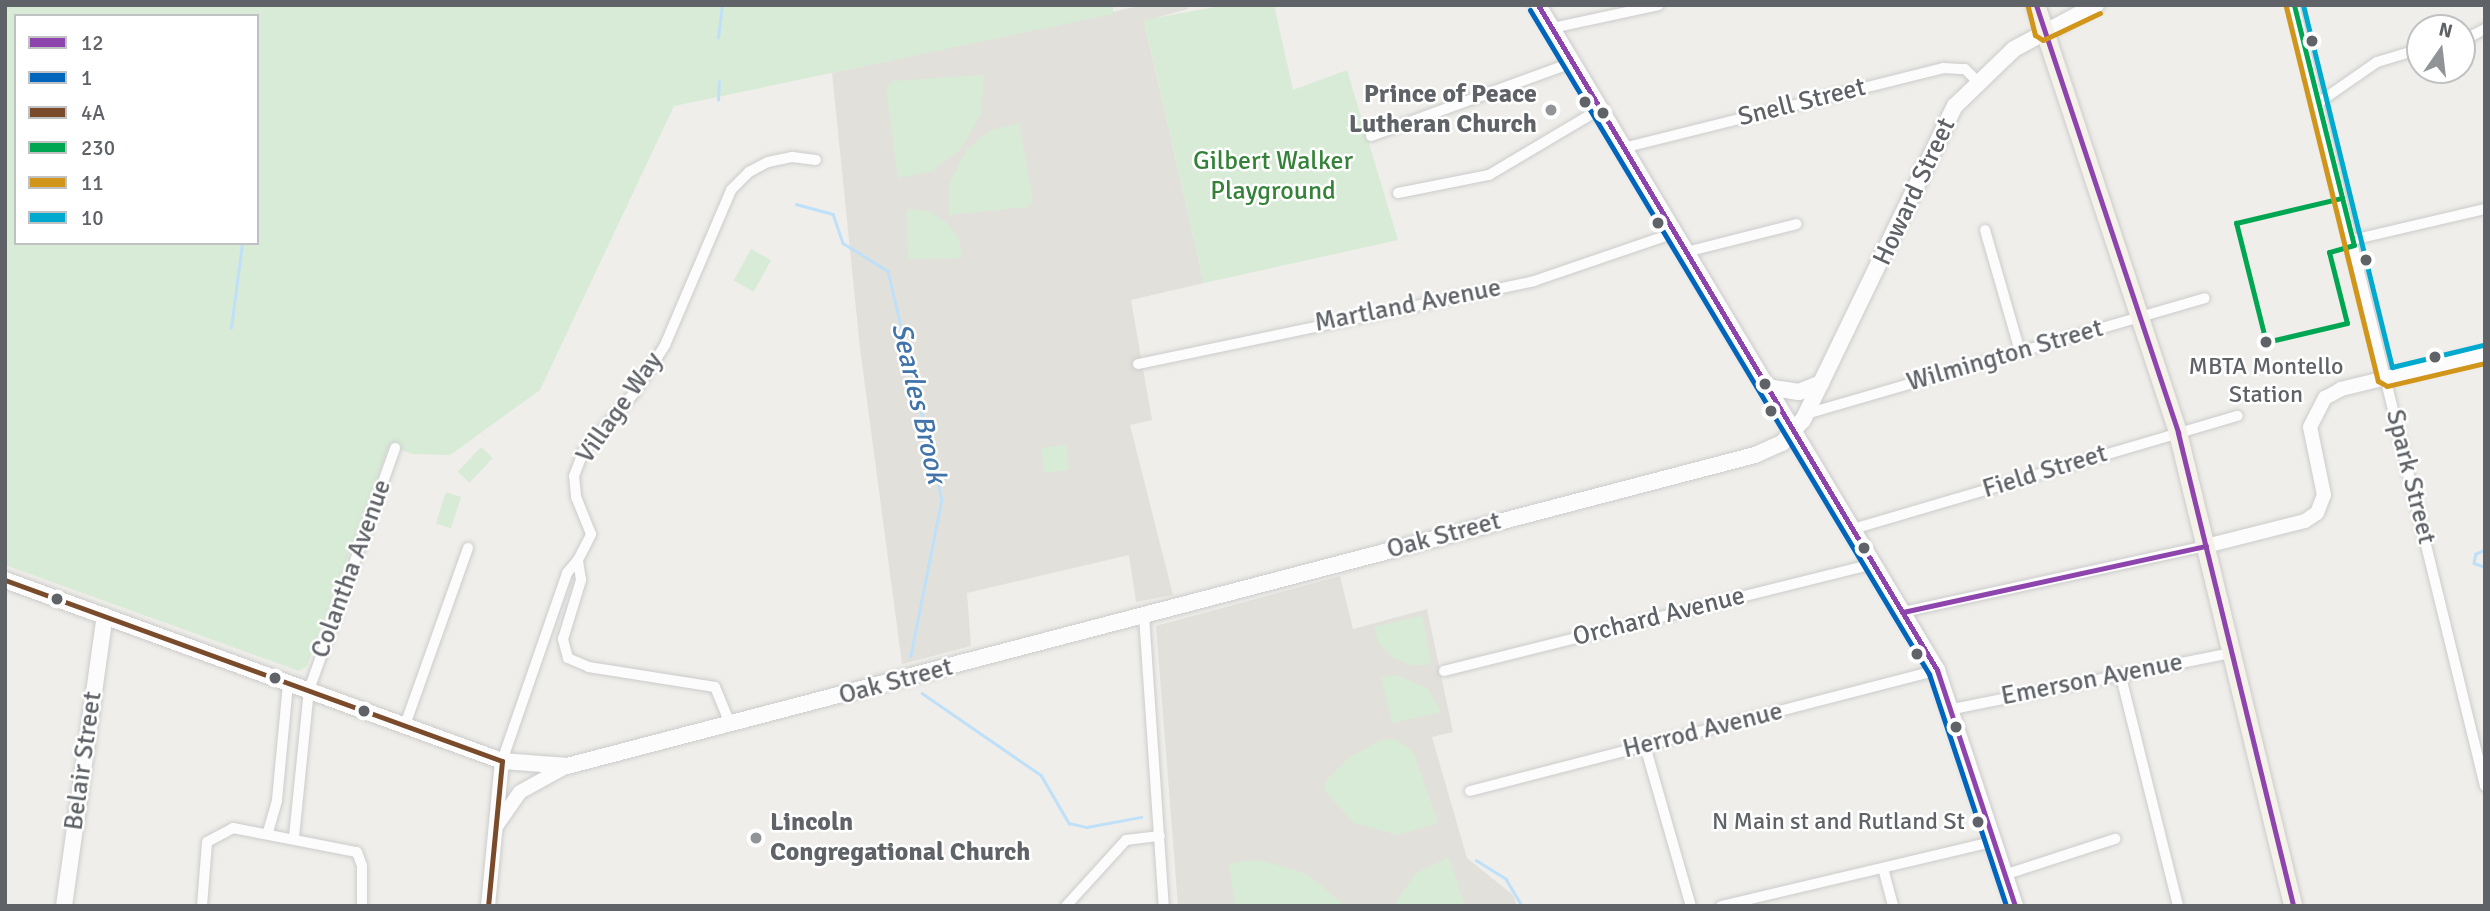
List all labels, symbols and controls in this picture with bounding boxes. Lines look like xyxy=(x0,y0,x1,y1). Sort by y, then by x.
legend xyxy=(14,14,259,245)
north arrow xyxy=(2406,14,2476,84)
text: N xyxy=(2436,17,2455,44)
text: 12 xyxy=(81,30,104,56)
unlabelled marker xyxy=(2305,34,2319,48)
text: 1 xyxy=(81,65,92,91)
street label: Snell Street xyxy=(1735,72,1869,134)
place label: Prince of Peace Lutheran Church xyxy=(1349,79,1537,140)
unlabelled marker xyxy=(1578,95,1592,109)
text: 4A xyxy=(81,100,105,126)
marker: Prince of Peace Lutheran Church xyxy=(1543,102,1559,118)
unlabelled marker xyxy=(1596,106,1610,120)
street label: Howard Street xyxy=(1867,113,1963,271)
text: 230 xyxy=(81,135,115,161)
park label: Gilbert Walker Playground xyxy=(1193,146,1353,208)
text: 11 xyxy=(81,170,104,196)
text: 10 xyxy=(81,205,104,231)
unlabelled marker xyxy=(1651,216,1665,230)
unlabelled marker xyxy=(2359,253,2373,267)
street label: Martland Avenue xyxy=(1312,273,1504,339)
street label: Wilmington Street xyxy=(1903,313,2107,399)
water label: Searles Brook xyxy=(884,319,954,487)
marker: MBTA Montello Station xyxy=(2259,335,2273,349)
street label: Village Way xyxy=(570,346,670,470)
unlabelled marker xyxy=(2428,350,2442,364)
place label: MBTA Montello Station xyxy=(2189,353,2343,409)
unlabelled marker xyxy=(1758,377,1772,391)
unlabelled marker xyxy=(1764,404,1778,418)
street label: Spark Street xyxy=(2378,407,2442,547)
street label: Field Street xyxy=(1979,438,2111,506)
street label: Colantha Avenue xyxy=(305,476,399,662)
street label: Oak Street xyxy=(1384,506,1504,566)
unlabelled marker xyxy=(1857,541,1871,555)
street label: Orchard Avenue xyxy=(1570,581,1748,653)
unlabelled marker xyxy=(50,592,64,606)
unlabelled marker xyxy=(1910,647,1924,661)
street label: Emerson Avenue xyxy=(1999,647,2185,713)
street label: Oak Street xyxy=(836,652,956,712)
unlabelled marker xyxy=(268,671,282,685)
street label: Belair Street xyxy=(59,690,109,832)
street label: Herrod Avenue xyxy=(1620,696,1786,766)
unlabelled marker xyxy=(357,704,371,718)
unlabelled marker xyxy=(1949,720,1963,734)
place label: Lincoln Congregational Church xyxy=(770,807,1030,868)
place label: N Main st and Rutland St xyxy=(1712,808,1965,836)
marker: N Main st and Rutland St xyxy=(1971,815,1985,829)
marker: Lincoln Congregational Church xyxy=(748,830,764,846)

